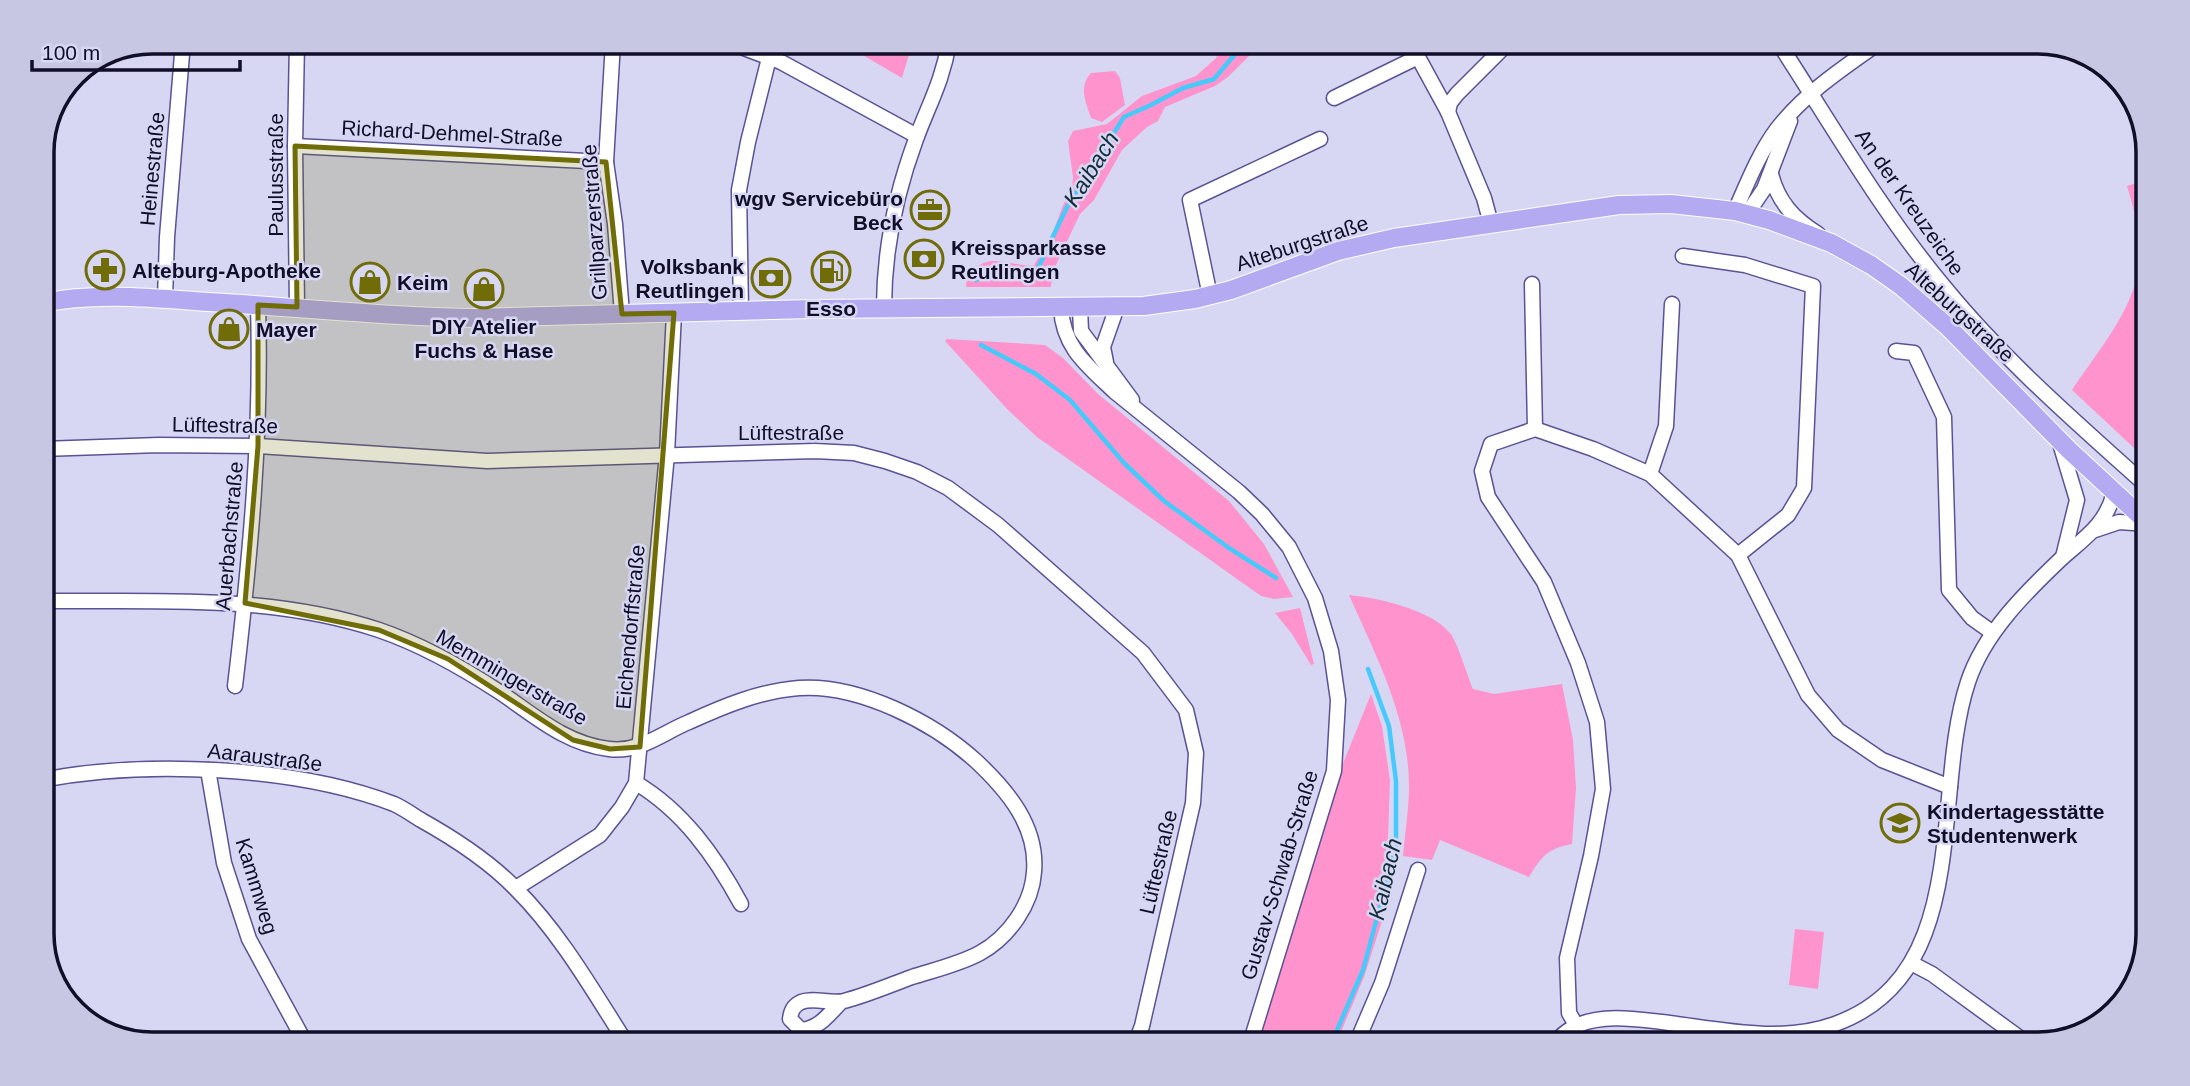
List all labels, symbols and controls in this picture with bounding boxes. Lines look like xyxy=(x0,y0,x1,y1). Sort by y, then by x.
scale bar xyxy=(32,28,240,72)
text: 100 m xyxy=(42,41,100,64)
street label: Heinestraße xyxy=(136,111,168,227)
street label: Paulusstraße xyxy=(264,113,287,237)
street label: Richard-Dehmel-Straße xyxy=(341,116,563,150)
street label: An der Kreuzeiche xyxy=(1851,125,1969,279)
water label: Kaibach xyxy=(1058,127,1124,211)
street label: Grillparzerstraße xyxy=(577,143,611,301)
place label: wgv Servicebüro Beck xyxy=(734,187,903,234)
office icon: wgv Servicebüro Beck xyxy=(909,189,951,231)
street label: Alteburgstraße xyxy=(1233,211,1371,275)
place label: Kreissparkasse Reutlingen xyxy=(951,236,1106,283)
bank icon: Kreissparkasse Reutlingen xyxy=(903,238,945,280)
pharmacy icon: Alteburg-Apotheke xyxy=(84,249,126,291)
fuel station icon: Esso xyxy=(810,250,852,292)
place label: Volksbank Reutlingen xyxy=(636,255,744,302)
bank icon: Volksbank Reutlingen xyxy=(750,257,792,299)
street label: Alteburgstraße xyxy=(1901,257,2019,367)
place label: Alteburg-Apotheke xyxy=(132,259,321,282)
shop icon: Keim xyxy=(349,261,391,303)
shop icon: DIY Atelier Fuchs & Hase xyxy=(463,268,505,310)
place label: Keim xyxy=(397,271,448,294)
place label: Esso xyxy=(806,297,856,320)
shop icon: Mayer xyxy=(208,308,250,350)
place label: DIY Atelier Fuchs & Hase xyxy=(415,315,553,362)
place label: Mayer xyxy=(256,318,317,341)
street label: Lüftestraße xyxy=(172,413,278,437)
street label: Lüftestraße xyxy=(738,421,844,444)
street label: Auerbachstraße xyxy=(211,461,247,611)
street label: Eichendorffstraße xyxy=(611,544,649,710)
street label: Memmingerstraße xyxy=(432,624,592,730)
street label: Aaraustraße xyxy=(206,739,324,775)
street label: Gustav-Schwab-Straße xyxy=(1236,767,1322,983)
place label: Kindertagesstätte Studentenwerk xyxy=(1927,800,2104,847)
school or university icon: Kindertagesstätte Studentenwerk xyxy=(1879,802,1921,844)
street label: Lüftestraße xyxy=(1135,808,1181,916)
street label: Kammweg xyxy=(232,835,282,937)
water label: Kaibach xyxy=(1363,836,1407,922)

